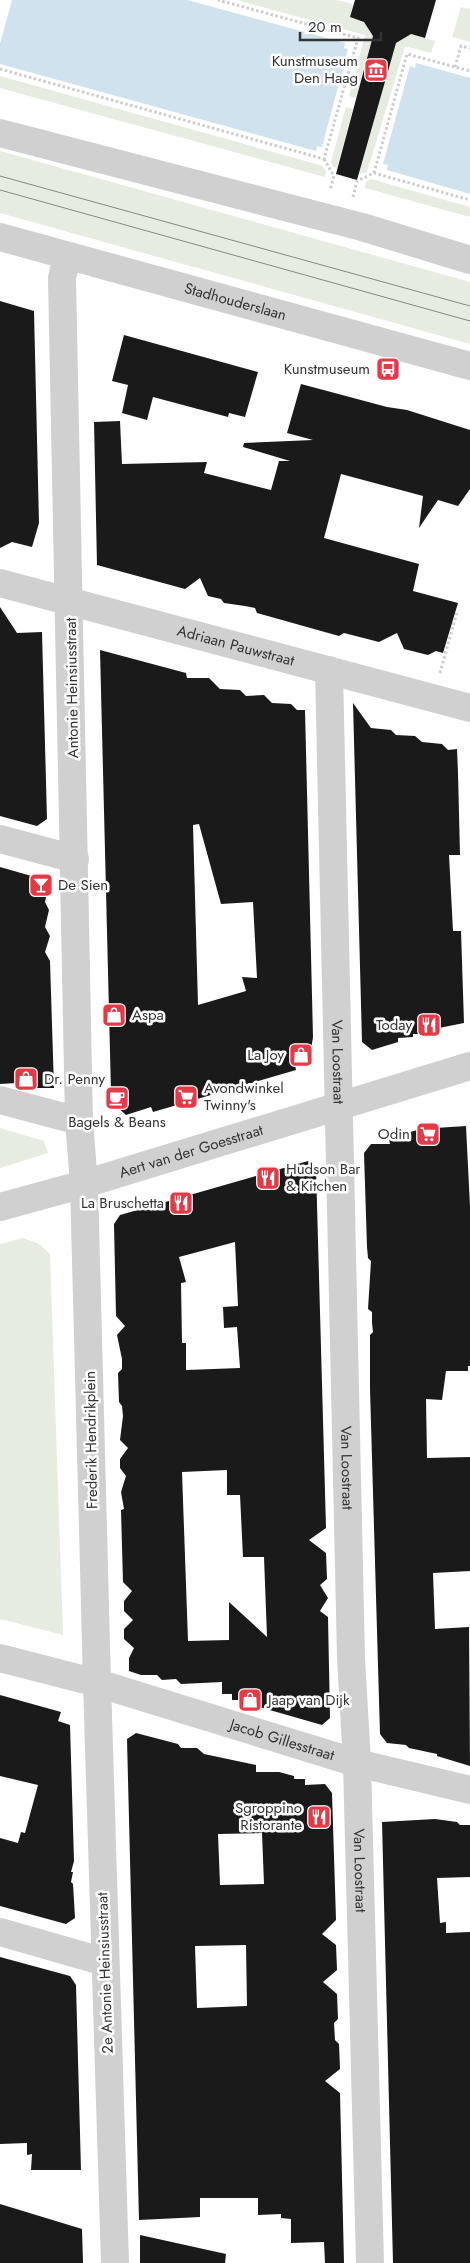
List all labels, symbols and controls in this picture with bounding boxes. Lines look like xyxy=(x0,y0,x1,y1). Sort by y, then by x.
scale bar xyxy=(300,10,381,42)
text: 20 m xyxy=(308,16,342,38)
place label: Kunstmuseum Den Haag xyxy=(272,50,358,89)
museum icon: Kunstmuseum Den Haag xyxy=(363,57,389,83)
street label: Stadhouderslaan xyxy=(182,277,289,326)
bus stop icon: Kunstmuseum xyxy=(375,356,401,382)
place label: Kunstmuseum xyxy=(284,358,370,380)
street label: Antonie Heinsiusstraat xyxy=(60,617,84,758)
street label: Adriaan Pauwstraat xyxy=(175,620,297,672)
bar icon: De Sien xyxy=(28,872,54,898)
place label: De Sien xyxy=(58,874,108,896)
shop icon: Aspa xyxy=(101,1002,127,1028)
place label: Aspa xyxy=(132,1004,164,1026)
restaurant icon: Today xyxy=(416,1012,442,1038)
place label: Today xyxy=(376,1014,412,1036)
street label: Van Loostraat xyxy=(326,1020,350,1105)
shop icon: La Joy xyxy=(288,1042,314,1068)
place label: La Joy xyxy=(247,1044,284,1066)
shop icon: Dr. Penny xyxy=(13,1066,39,1092)
place label: Dr. Penny xyxy=(44,1068,106,1090)
place label: Avondwinkel Twinny's xyxy=(204,1077,284,1116)
supermarket icon: Avondwinkel Twinny's xyxy=(173,1084,199,1110)
cafe icon: Bagels & Beans xyxy=(104,1085,130,1111)
place label: Bagels & Beans xyxy=(68,1111,166,1133)
street label: Aert van der Goesstraat xyxy=(116,1119,266,1184)
supermarket icon: Odin xyxy=(415,1121,441,1147)
place label: Odin xyxy=(378,1123,410,1145)
place label: Hudson Bar & Kitchen xyxy=(286,1158,361,1197)
restaurant icon: Hudson Bar & Kitchen xyxy=(255,1165,281,1191)
restaurant icon: La Bruschetta xyxy=(168,1190,194,1216)
place label: La Bruschetta xyxy=(81,1192,164,1214)
street label: Frederik Hendrikplein xyxy=(79,1371,103,1509)
street label: Van Loostraat xyxy=(335,1426,359,1510)
shop icon: Jaap van Dijk xyxy=(237,1687,263,1713)
place label: Jaap van Dijk xyxy=(266,1689,350,1711)
street label: Jacob Gillesstraat xyxy=(225,1713,338,1767)
place label: Sgroppino Ristorante xyxy=(235,1797,302,1836)
restaurant icon: Sgroppino Ristorante xyxy=(306,1804,332,1830)
street label: Van Loostraat xyxy=(348,1828,372,1913)
street label: 2e Antonie Heinsiusstraat xyxy=(91,1892,119,2054)

